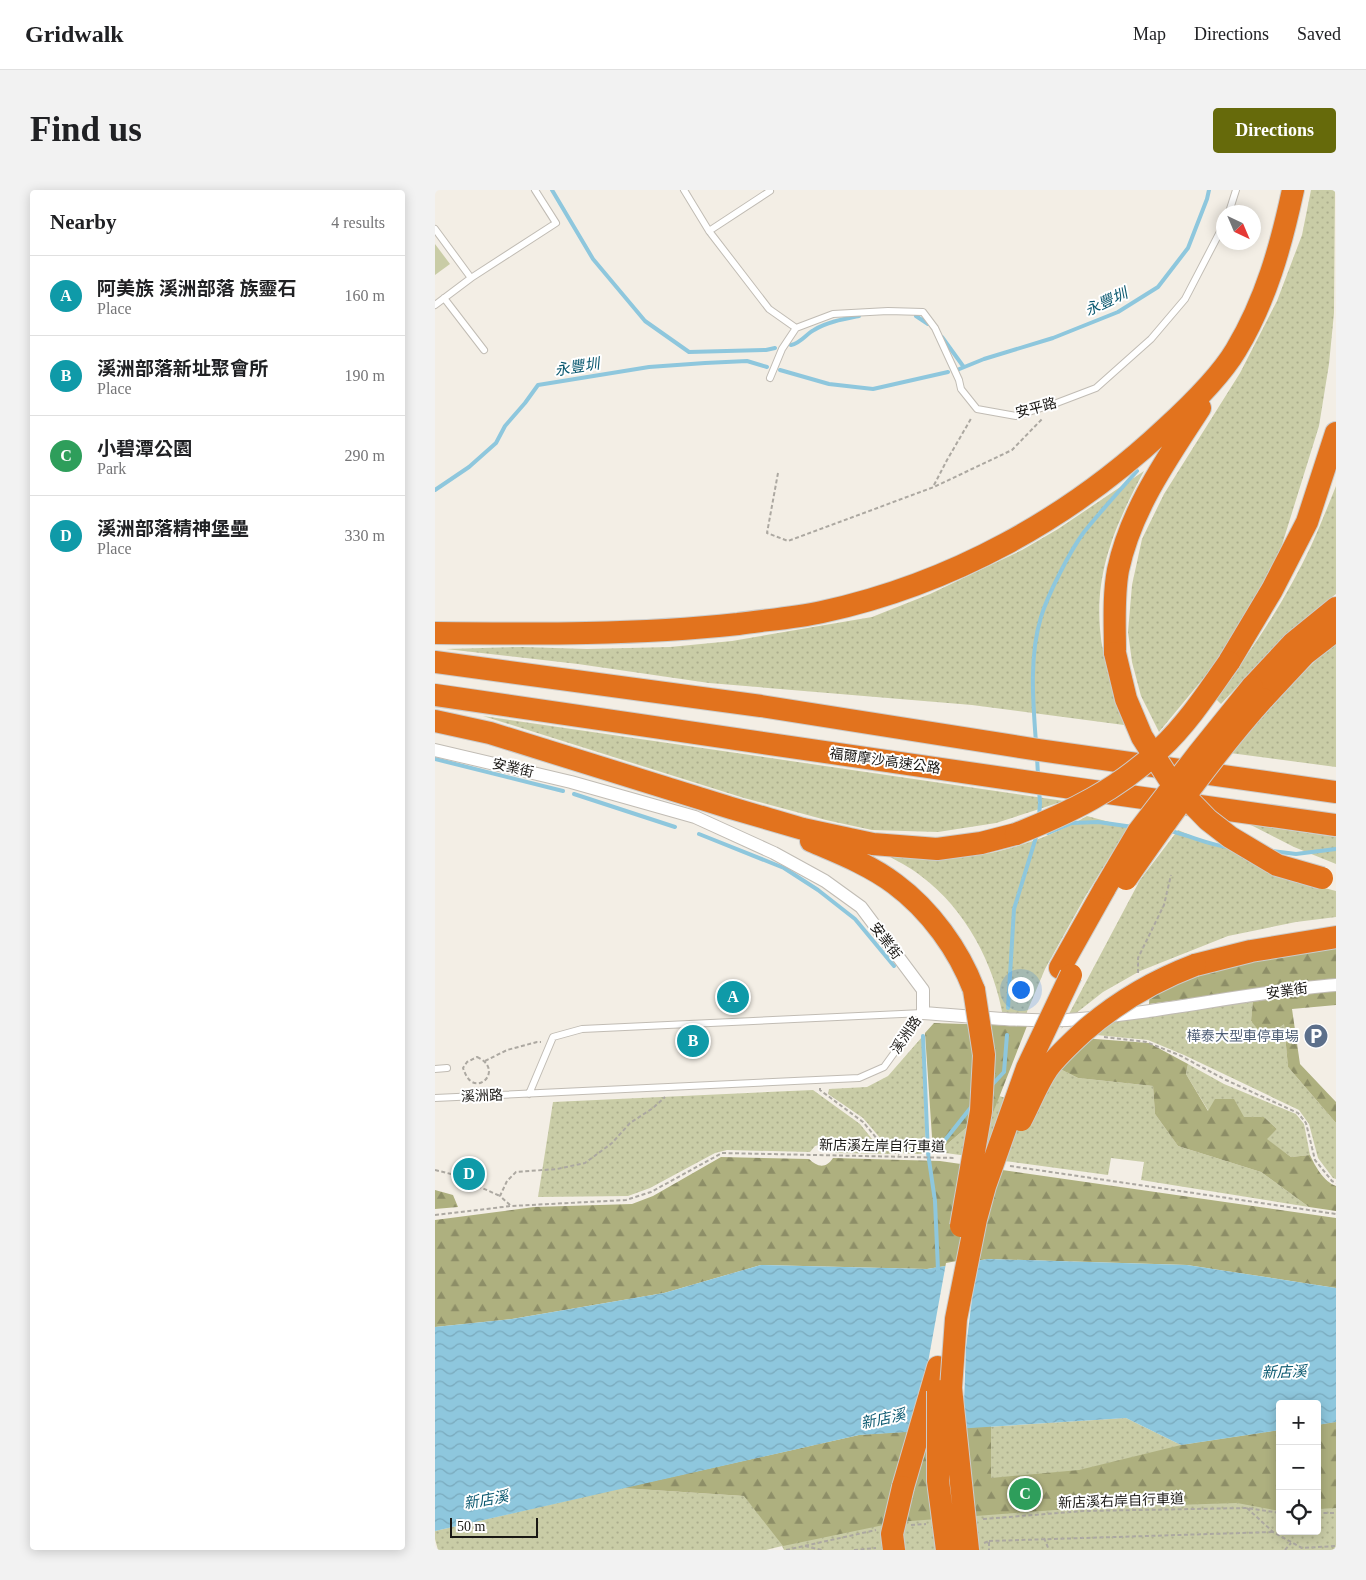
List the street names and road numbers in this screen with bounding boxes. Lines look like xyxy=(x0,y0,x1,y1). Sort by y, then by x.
street label: 安平路 xyxy=(1014,395,1058,421)
street label: 福爾摩沙高速公路 xyxy=(829,745,942,776)
street label: 安業街 xyxy=(491,756,535,780)
street label: 安業街 xyxy=(867,920,905,962)
street label: 安業街 xyxy=(1265,981,1309,1001)
street label: 溪洲路 xyxy=(887,1013,924,1057)
street label: 溪洲路 xyxy=(461,1086,503,1105)
street label: 新店溪左岸自行車道 xyxy=(819,1137,945,1155)
street label: 新店溪右岸自行車道 xyxy=(1058,1491,1184,1511)

